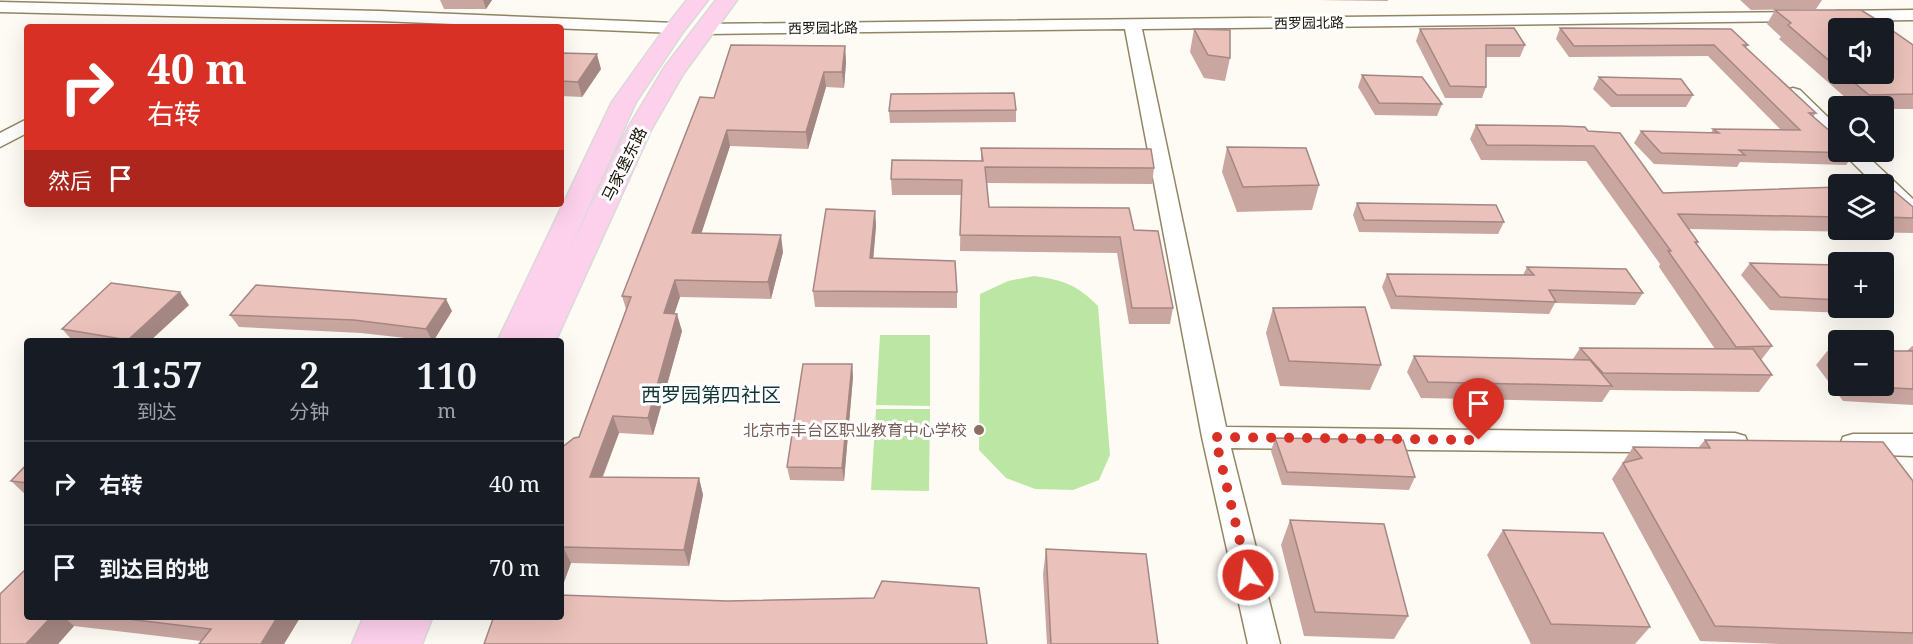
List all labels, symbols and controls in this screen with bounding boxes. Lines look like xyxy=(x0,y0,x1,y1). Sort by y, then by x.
street label: 西罗园北路 xyxy=(1274,12,1344,33)
street label: 西罗园北路 xyxy=(788,17,858,38)
map controls xyxy=(1828,18,1894,396)
button: sound xyxy=(1828,18,1894,84)
text: 40 m xyxy=(147,39,247,96)
icon: right xyxy=(48,48,126,126)
text: 右转 xyxy=(147,95,201,132)
button: search xyxy=(1828,96,1894,162)
street label: 马家堡东路 xyxy=(597,123,651,205)
icon: arrive xyxy=(104,162,137,195)
text: 然后 xyxy=(48,165,92,195)
button: layers xyxy=(1828,174,1894,240)
button: + xyxy=(1828,252,1894,318)
button: − xyxy=(1828,330,1894,396)
text: 11:57 xyxy=(111,350,203,399)
text: 2 xyxy=(299,350,320,399)
text: 110 xyxy=(416,351,477,400)
pin xyxy=(1453,378,1504,440)
district label: 西罗园第四社区 xyxy=(641,381,781,408)
icon: arrive xyxy=(1462,387,1495,420)
text: m xyxy=(437,397,456,424)
text: 到达 xyxy=(137,398,177,425)
text: 分钟 xyxy=(289,398,329,425)
place label: 北京市丰台区职业教育中心学校 xyxy=(743,419,967,441)
marker: 北京市丰台区职业教育中心学校 xyxy=(972,423,986,437)
icon: right xyxy=(48,467,81,500)
text: 40 m xyxy=(489,468,540,498)
text: 右转 xyxy=(99,469,143,499)
position arrow xyxy=(1216,543,1280,607)
icon: arrive xyxy=(48,551,81,584)
text: 70 m xyxy=(489,552,540,582)
text: 到达目的地 xyxy=(99,553,209,583)

